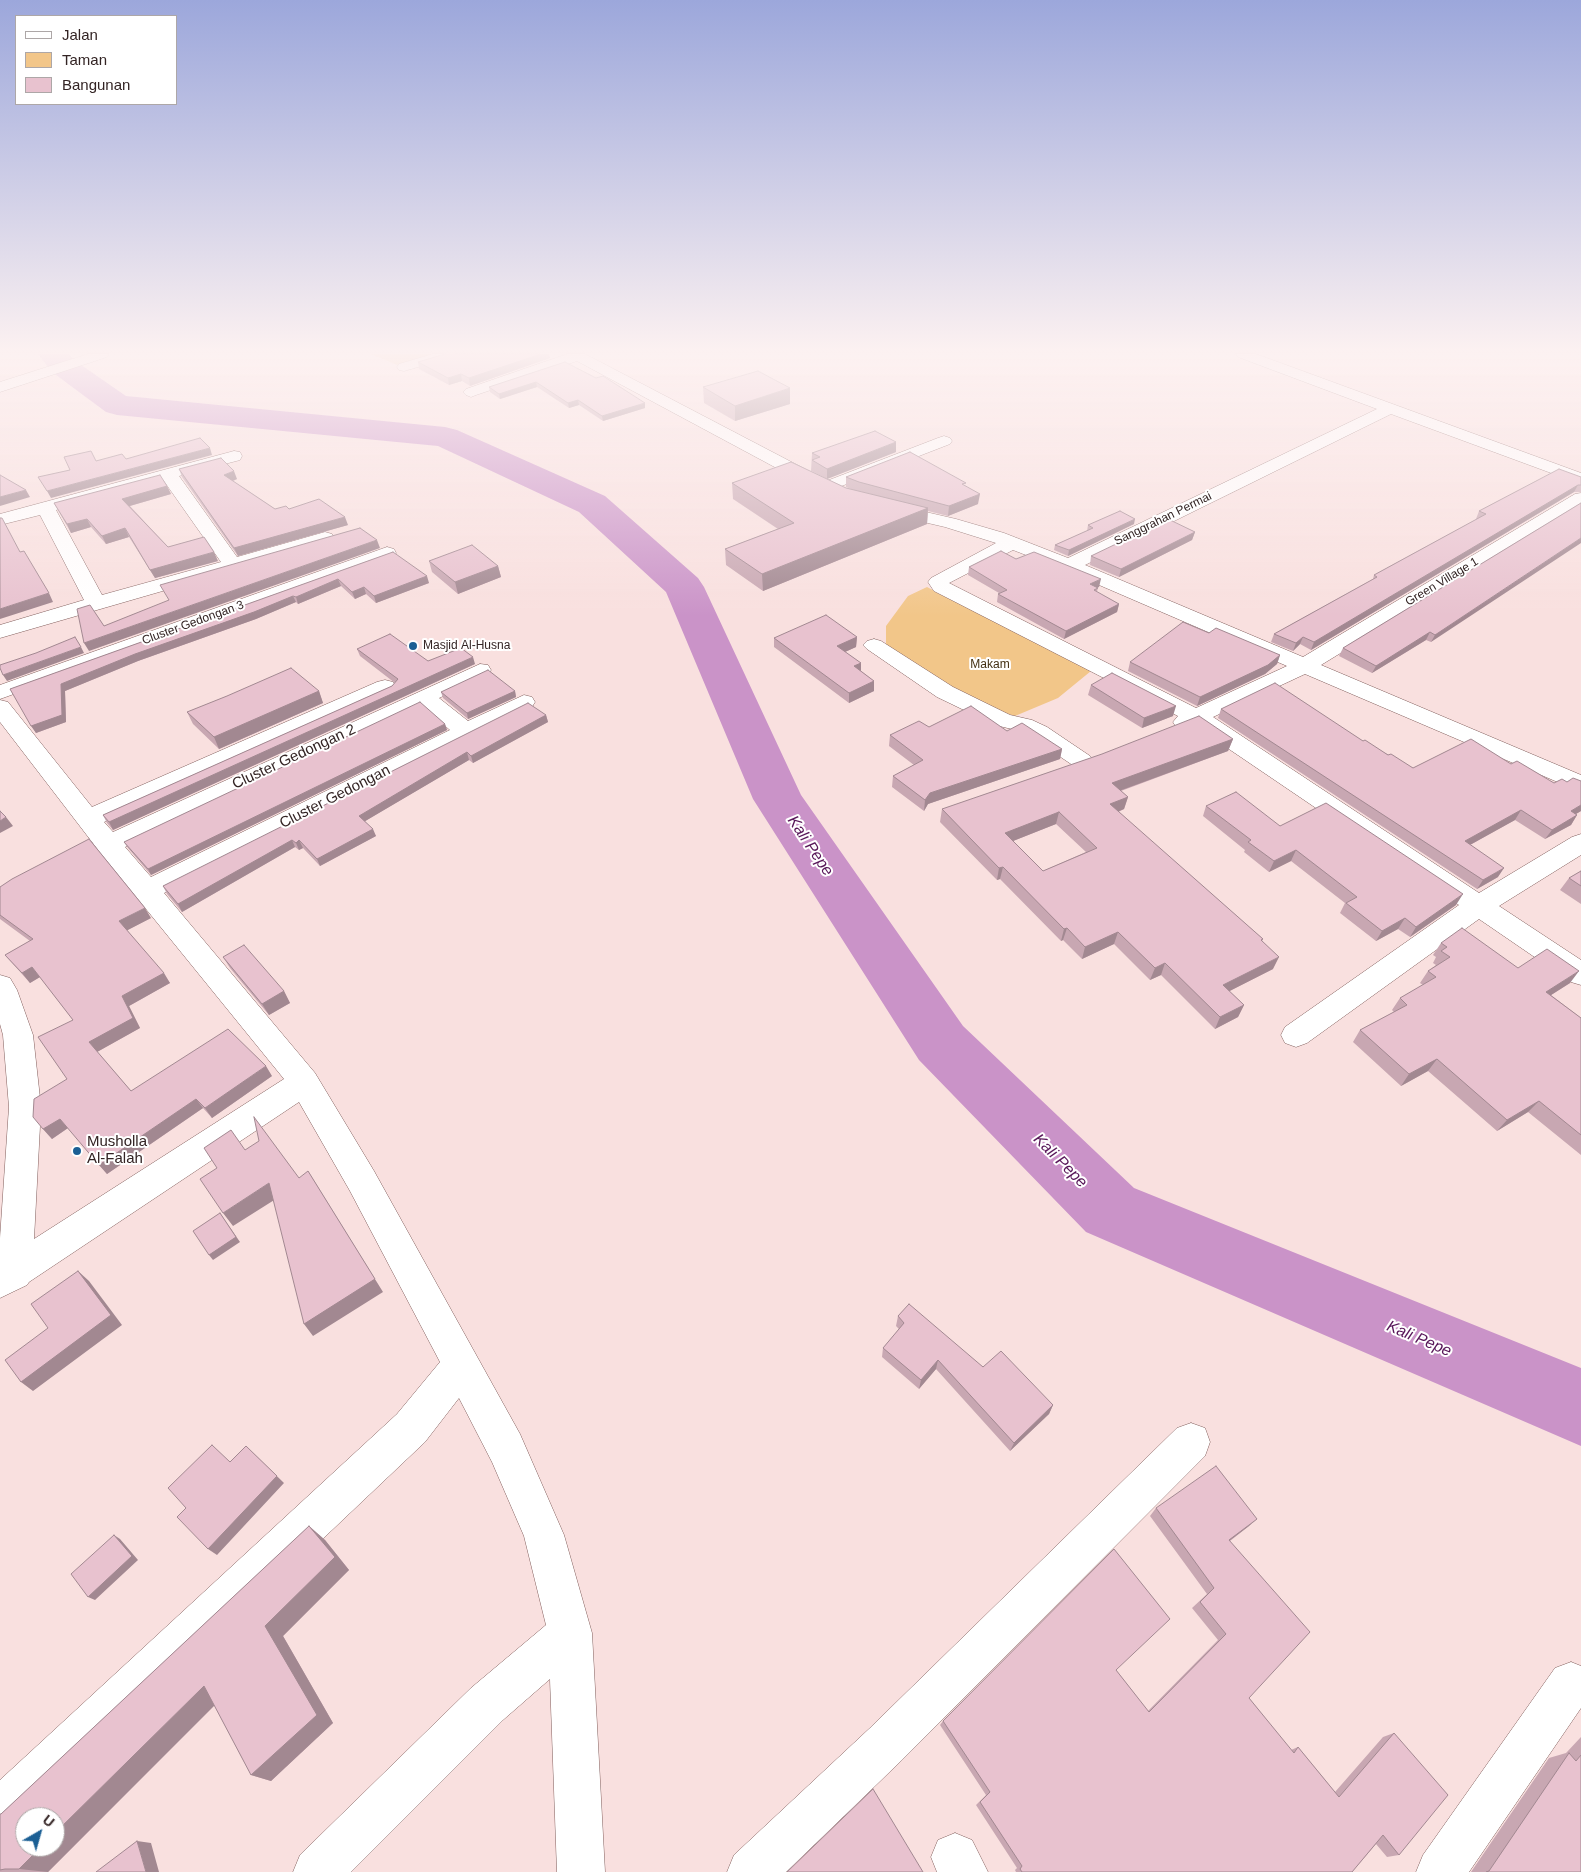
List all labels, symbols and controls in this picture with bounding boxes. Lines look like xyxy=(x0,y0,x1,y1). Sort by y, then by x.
legend xyxy=(15,15,178,105)
text: Jalan xyxy=(62,26,98,43)
text: Taman xyxy=(62,51,107,68)
text: Bangunan xyxy=(62,76,130,93)
street label: Sanggrahan Permai xyxy=(1112,489,1214,549)
street label: Green Village 1 xyxy=(1403,555,1481,609)
street label: Cluster Gedongan 3 xyxy=(140,598,246,648)
place label: Masjid Al-Husna xyxy=(423,639,510,653)
marker: Masjid Al-Husna xyxy=(407,640,419,652)
park label: Makam xyxy=(970,658,1010,672)
street label: Cluster Gedongan 2 xyxy=(229,720,359,794)
street label: Cluster Gedongan xyxy=(277,761,393,833)
water label: Kali Pepe xyxy=(783,812,837,880)
water label: Kali Pepe xyxy=(1029,1130,1091,1192)
place label: Musholla Al-Falah xyxy=(87,1133,147,1168)
marker: Musholla Al-Falah xyxy=(71,1145,83,1157)
water label: Kali Pepe xyxy=(1384,1317,1454,1361)
north arrow xyxy=(15,1807,65,1857)
text: U xyxy=(40,1812,58,1830)

